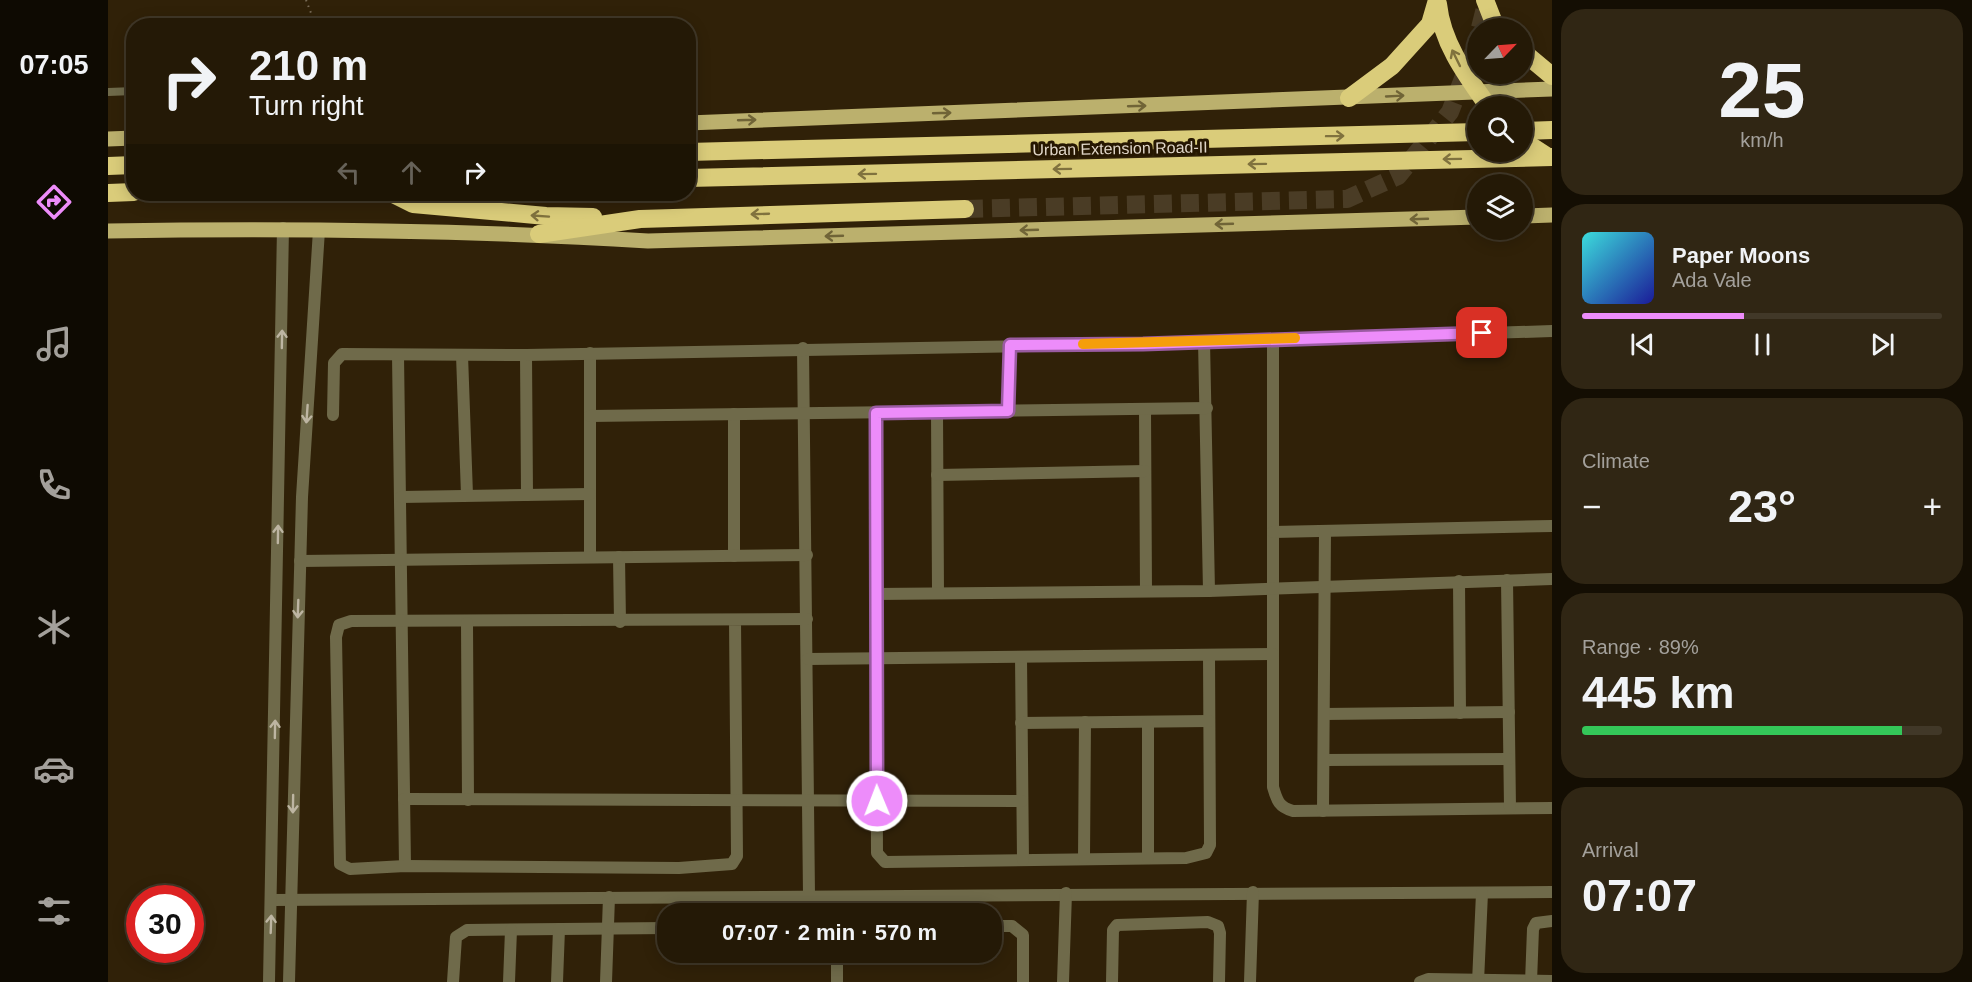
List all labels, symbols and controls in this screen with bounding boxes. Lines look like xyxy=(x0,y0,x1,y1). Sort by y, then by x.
north arrow xyxy=(1467,18,1533,84)
map controls xyxy=(1467,18,1533,240)
icon: right xyxy=(150,42,228,120)
text: 210 m xyxy=(249,42,368,89)
text: 25 xyxy=(1719,46,1805,134)
one-way arrow xyxy=(1449,49,1461,67)
text: 07:05 xyxy=(19,50,89,80)
text: Turn right xyxy=(249,91,364,121)
one-way arrow xyxy=(1384,91,1404,102)
button: search xyxy=(1467,96,1533,162)
one-way arrow xyxy=(1126,100,1146,112)
one-way arrow xyxy=(931,108,951,119)
one-way arrow xyxy=(736,115,756,126)
text: km/h xyxy=(1740,129,1784,151)
one-way arrow xyxy=(1324,130,1344,141)
street label: Urban Extension Road-II xyxy=(1032,138,1208,159)
one-way arrow xyxy=(1442,154,1462,165)
icon: left xyxy=(332,156,365,189)
icon: ahead xyxy=(395,156,428,189)
icon: right xyxy=(458,156,491,189)
one-way arrow xyxy=(1247,158,1267,170)
one-way arrow xyxy=(1052,163,1072,175)
one-way arrow xyxy=(857,168,877,179)
button: layers xyxy=(1467,174,1533,240)
icon: directions xyxy=(33,181,75,223)
one-way arrow xyxy=(750,209,770,220)
one-way arrow xyxy=(530,210,550,221)
one-way arrow xyxy=(1410,213,1430,224)
one-way arrow xyxy=(1215,219,1235,230)
one-way arrow xyxy=(1020,224,1040,236)
one-way arrow xyxy=(825,230,845,241)
text: Paper Moons xyxy=(1672,243,1810,268)
text: Ada Vale xyxy=(1672,269,1752,291)
pin xyxy=(1456,307,1507,358)
icon: arrive xyxy=(1465,316,1498,349)
icon: music xyxy=(33,323,75,365)
icon: previous xyxy=(1626,328,1659,361)
icon: pause xyxy=(1746,328,1779,361)
icon: next xyxy=(1866,328,1899,361)
one-way arrow xyxy=(276,329,287,349)
one-way arrow xyxy=(301,404,312,424)
text: Climate xyxy=(1582,450,1650,472)
icon: phone xyxy=(33,464,75,506)
text: 23° xyxy=(1728,481,1796,532)
text: − xyxy=(1582,488,1601,525)
text: + xyxy=(1923,488,1942,525)
one-way arrow xyxy=(272,524,284,544)
one-way arrow xyxy=(293,598,304,618)
icon: climate xyxy=(33,606,75,648)
text: Range · 89% xyxy=(1582,636,1699,658)
text: 445 km xyxy=(1582,667,1735,718)
one-way arrow xyxy=(269,719,281,739)
icon: car xyxy=(33,748,75,790)
position arrow xyxy=(845,769,909,833)
one-way arrow xyxy=(287,793,299,813)
text: Arrival xyxy=(1582,839,1639,861)
text: 07:07 xyxy=(1582,870,1697,921)
speed limit sign: 30 xyxy=(126,885,204,963)
icon: filters xyxy=(33,890,75,932)
one-way arrow xyxy=(266,914,277,934)
text: 07:07 · 2 min · 570 m xyxy=(722,920,937,945)

